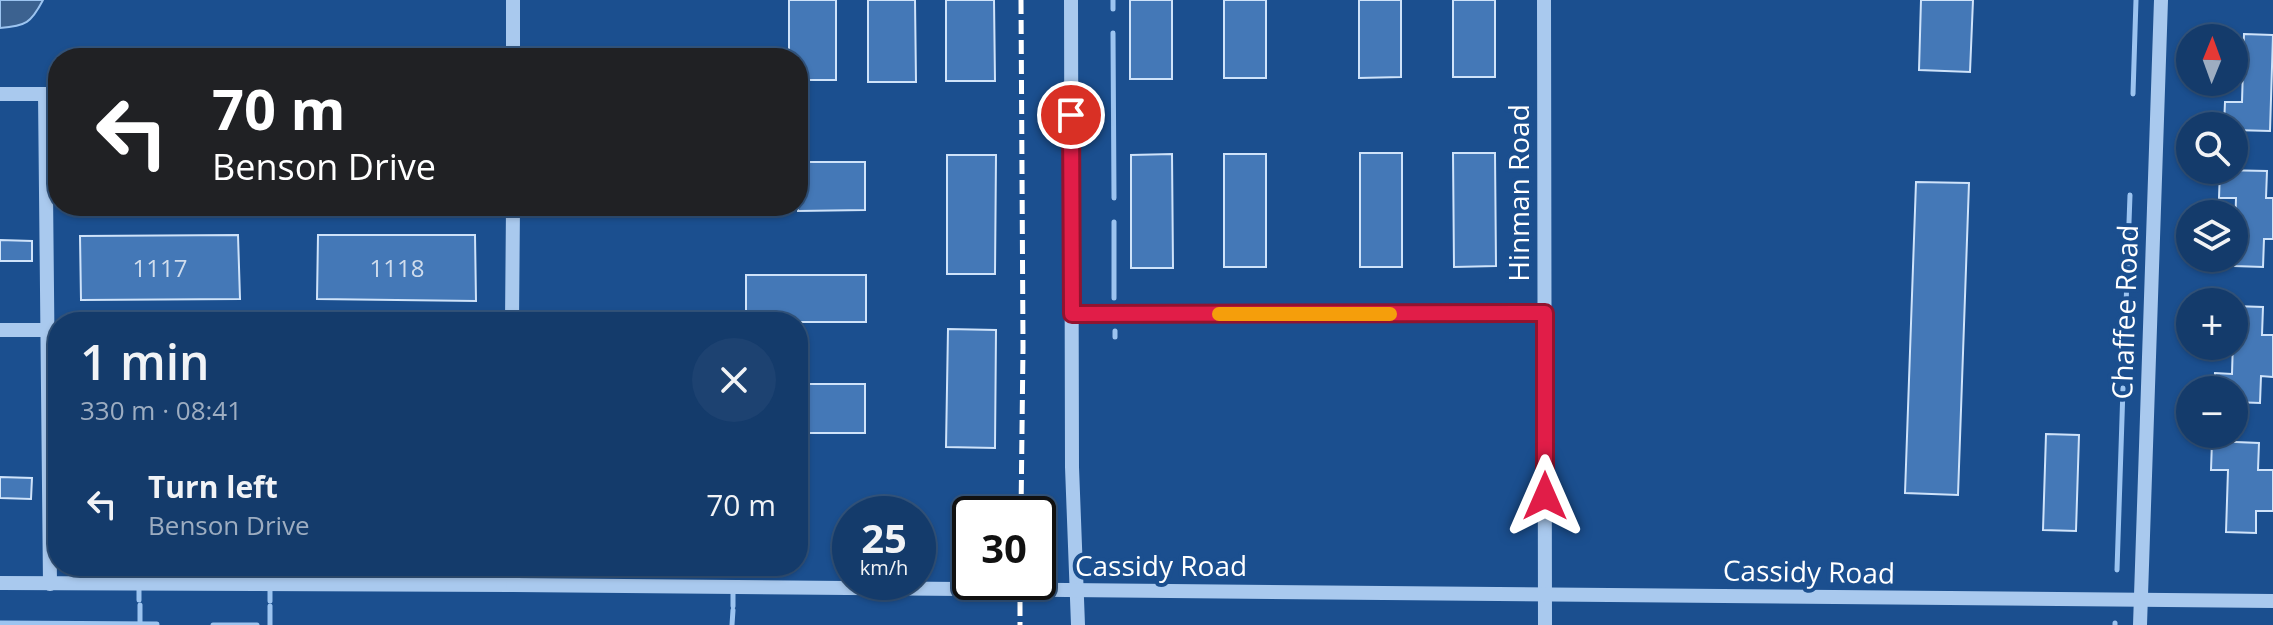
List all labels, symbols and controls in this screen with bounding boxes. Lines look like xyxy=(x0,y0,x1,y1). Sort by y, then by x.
north arrow xyxy=(2176,24,2248,96)
map controls xyxy=(2176,24,2248,448)
text: 70 m xyxy=(212,70,346,146)
icon: left xyxy=(80,80,184,184)
pin xyxy=(1037,81,1105,149)
icon: arrive xyxy=(1049,93,1093,137)
street label: Hinman Road xyxy=(1499,104,1537,282)
button: search xyxy=(2176,112,2248,184)
text: Benson Drive xyxy=(212,142,436,191)
button: layers xyxy=(2176,200,2248,272)
street label: Chaffee Road xyxy=(2102,224,2146,400)
house number: 1117 xyxy=(133,251,187,284)
house number: 1118 xyxy=(370,251,424,284)
button: + xyxy=(2176,288,2248,360)
text: 1 min xyxy=(80,329,210,394)
button: close xyxy=(692,338,776,422)
button: − xyxy=(2176,376,2248,448)
text: 330 m · 08:41 xyxy=(80,392,242,428)
position arrow xyxy=(1503,454,1587,538)
text: Turn left xyxy=(148,466,278,507)
icon: left xyxy=(80,482,124,526)
text: 70 m xyxy=(706,484,776,525)
speed limit sign: 30 xyxy=(952,496,1056,600)
text: Benson Drive xyxy=(148,507,310,543)
text: 25 xyxy=(861,510,907,565)
street label: Cassidy Road xyxy=(1075,546,1247,584)
street label: Cassidy Road xyxy=(1723,551,1895,591)
text: km/h xyxy=(860,554,908,581)

